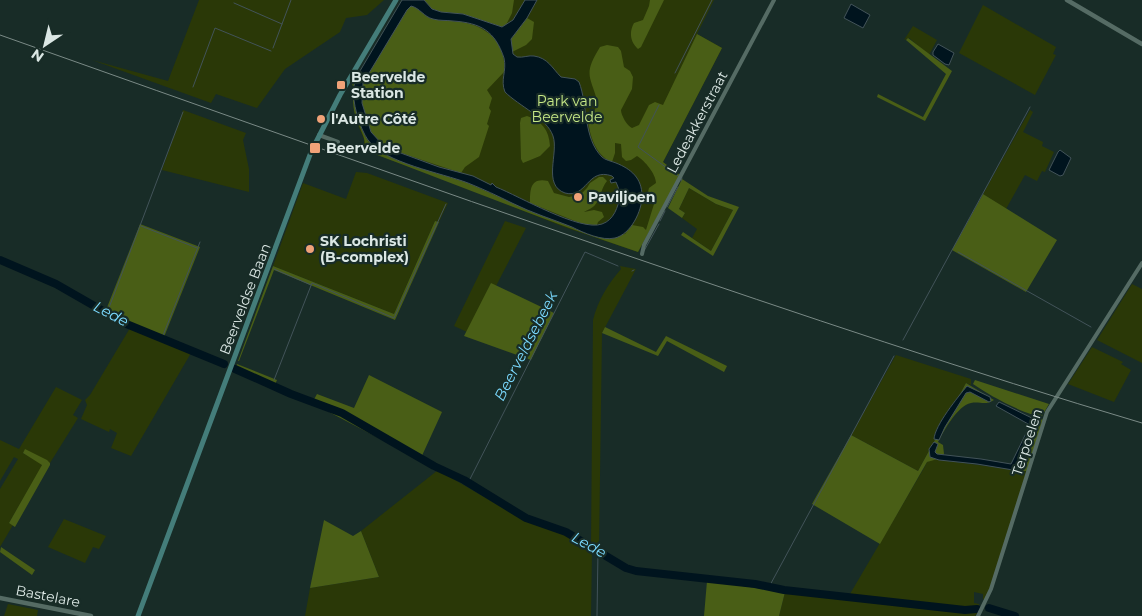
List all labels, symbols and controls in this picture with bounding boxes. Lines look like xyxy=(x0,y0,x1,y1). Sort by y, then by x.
north arrow xyxy=(20,20,70,70)
text: N xyxy=(28,45,47,66)
place label: Beervelde Station xyxy=(351,68,426,102)
street label: Ledeakkerstraat xyxy=(663,68,732,176)
marker: Beervelde Station xyxy=(335,79,347,91)
park label: Park van Beervelde xyxy=(532,92,602,126)
place label: l'Autre Côté xyxy=(331,110,417,128)
marker: l'Autre Côté xyxy=(315,113,327,125)
place label: Beervelde xyxy=(326,139,401,157)
marker: Beervelde xyxy=(308,141,322,155)
place label: Paviljoen xyxy=(588,188,655,206)
marker: Paviljoen xyxy=(572,191,584,203)
place label: SK Lochristi (B-complex) xyxy=(320,232,409,266)
street label: Beerveldse Baan xyxy=(215,241,275,357)
marker: SK Lochristi (B-complex) xyxy=(304,243,316,255)
water label: Beerveldsebeek xyxy=(490,287,562,404)
water label: Lede xyxy=(90,296,132,331)
street label: Terpoelen xyxy=(1008,406,1046,478)
water label: Lede xyxy=(568,527,610,562)
street label: Bastelare xyxy=(14,581,82,611)

